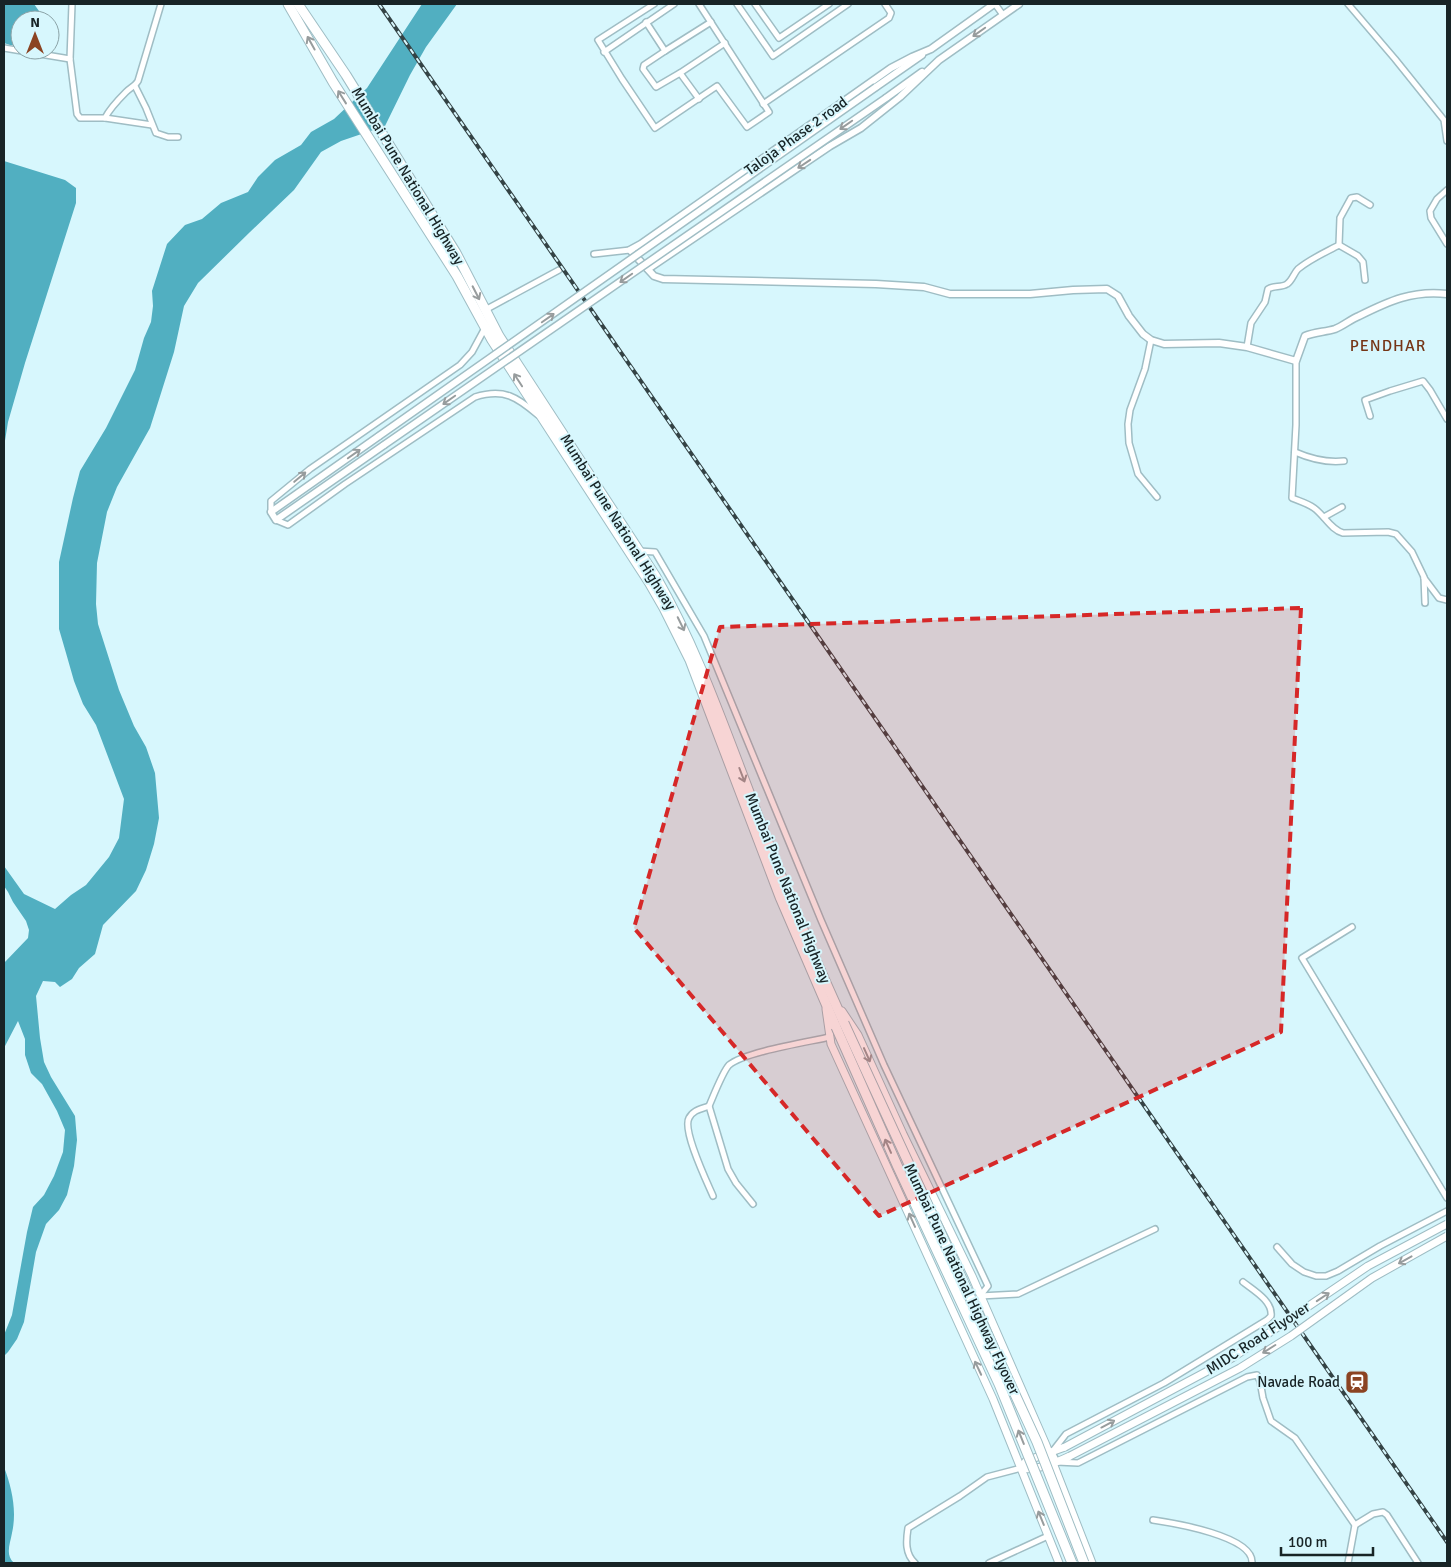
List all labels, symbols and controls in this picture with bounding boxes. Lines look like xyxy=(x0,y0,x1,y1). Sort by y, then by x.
north arrow xyxy=(10,10,60,60)
text: N xyxy=(30,14,40,31)
one-way arrow xyxy=(972,27,986,37)
one-way arrow xyxy=(306,35,316,50)
street label: Mumbai Pune National Highway xyxy=(348,84,468,268)
one-way arrow xyxy=(337,90,347,104)
street label: Taloja Phase 2 road xyxy=(741,93,851,179)
one-way arrow xyxy=(839,120,853,130)
one-way arrow xyxy=(797,159,811,169)
one-way arrow xyxy=(619,273,633,283)
one-way arrow xyxy=(471,285,481,300)
one-way arrow xyxy=(541,313,555,323)
district label: PENDHAR xyxy=(1350,336,1426,356)
one-way arrow xyxy=(513,373,523,387)
one-way arrow xyxy=(442,395,456,405)
street label: Mumbai Pune National Highway xyxy=(556,431,680,613)
one-way arrow xyxy=(347,449,361,459)
one-way arrow xyxy=(293,472,306,483)
one-way arrow xyxy=(677,616,686,631)
one-way arrow xyxy=(738,766,747,782)
street label: Mumbai Pune National Highway xyxy=(741,790,835,986)
one-way arrow xyxy=(863,1047,873,1062)
one-way arrow xyxy=(883,1139,893,1154)
street label: Mumbai Pune National Highway Flyover xyxy=(900,1160,1024,1398)
one-way arrow xyxy=(906,1213,916,1228)
one-way arrow xyxy=(1398,1256,1412,1266)
one-way arrow xyxy=(1316,1291,1330,1302)
street label: MIDC Road Flyover xyxy=(1203,1297,1314,1378)
one-way arrow xyxy=(1262,1344,1276,1355)
one-way arrow xyxy=(973,1361,983,1376)
station icon: Navade Road xyxy=(1344,1369,1370,1395)
place label: Navade Road xyxy=(1257,1373,1340,1391)
one-way arrow xyxy=(1101,1419,1116,1429)
one-way arrow xyxy=(1016,1430,1025,1445)
one-way arrow xyxy=(1036,1511,1045,1526)
scale bar xyxy=(1281,1524,1374,1556)
text: 100 m xyxy=(1288,1533,1328,1551)

